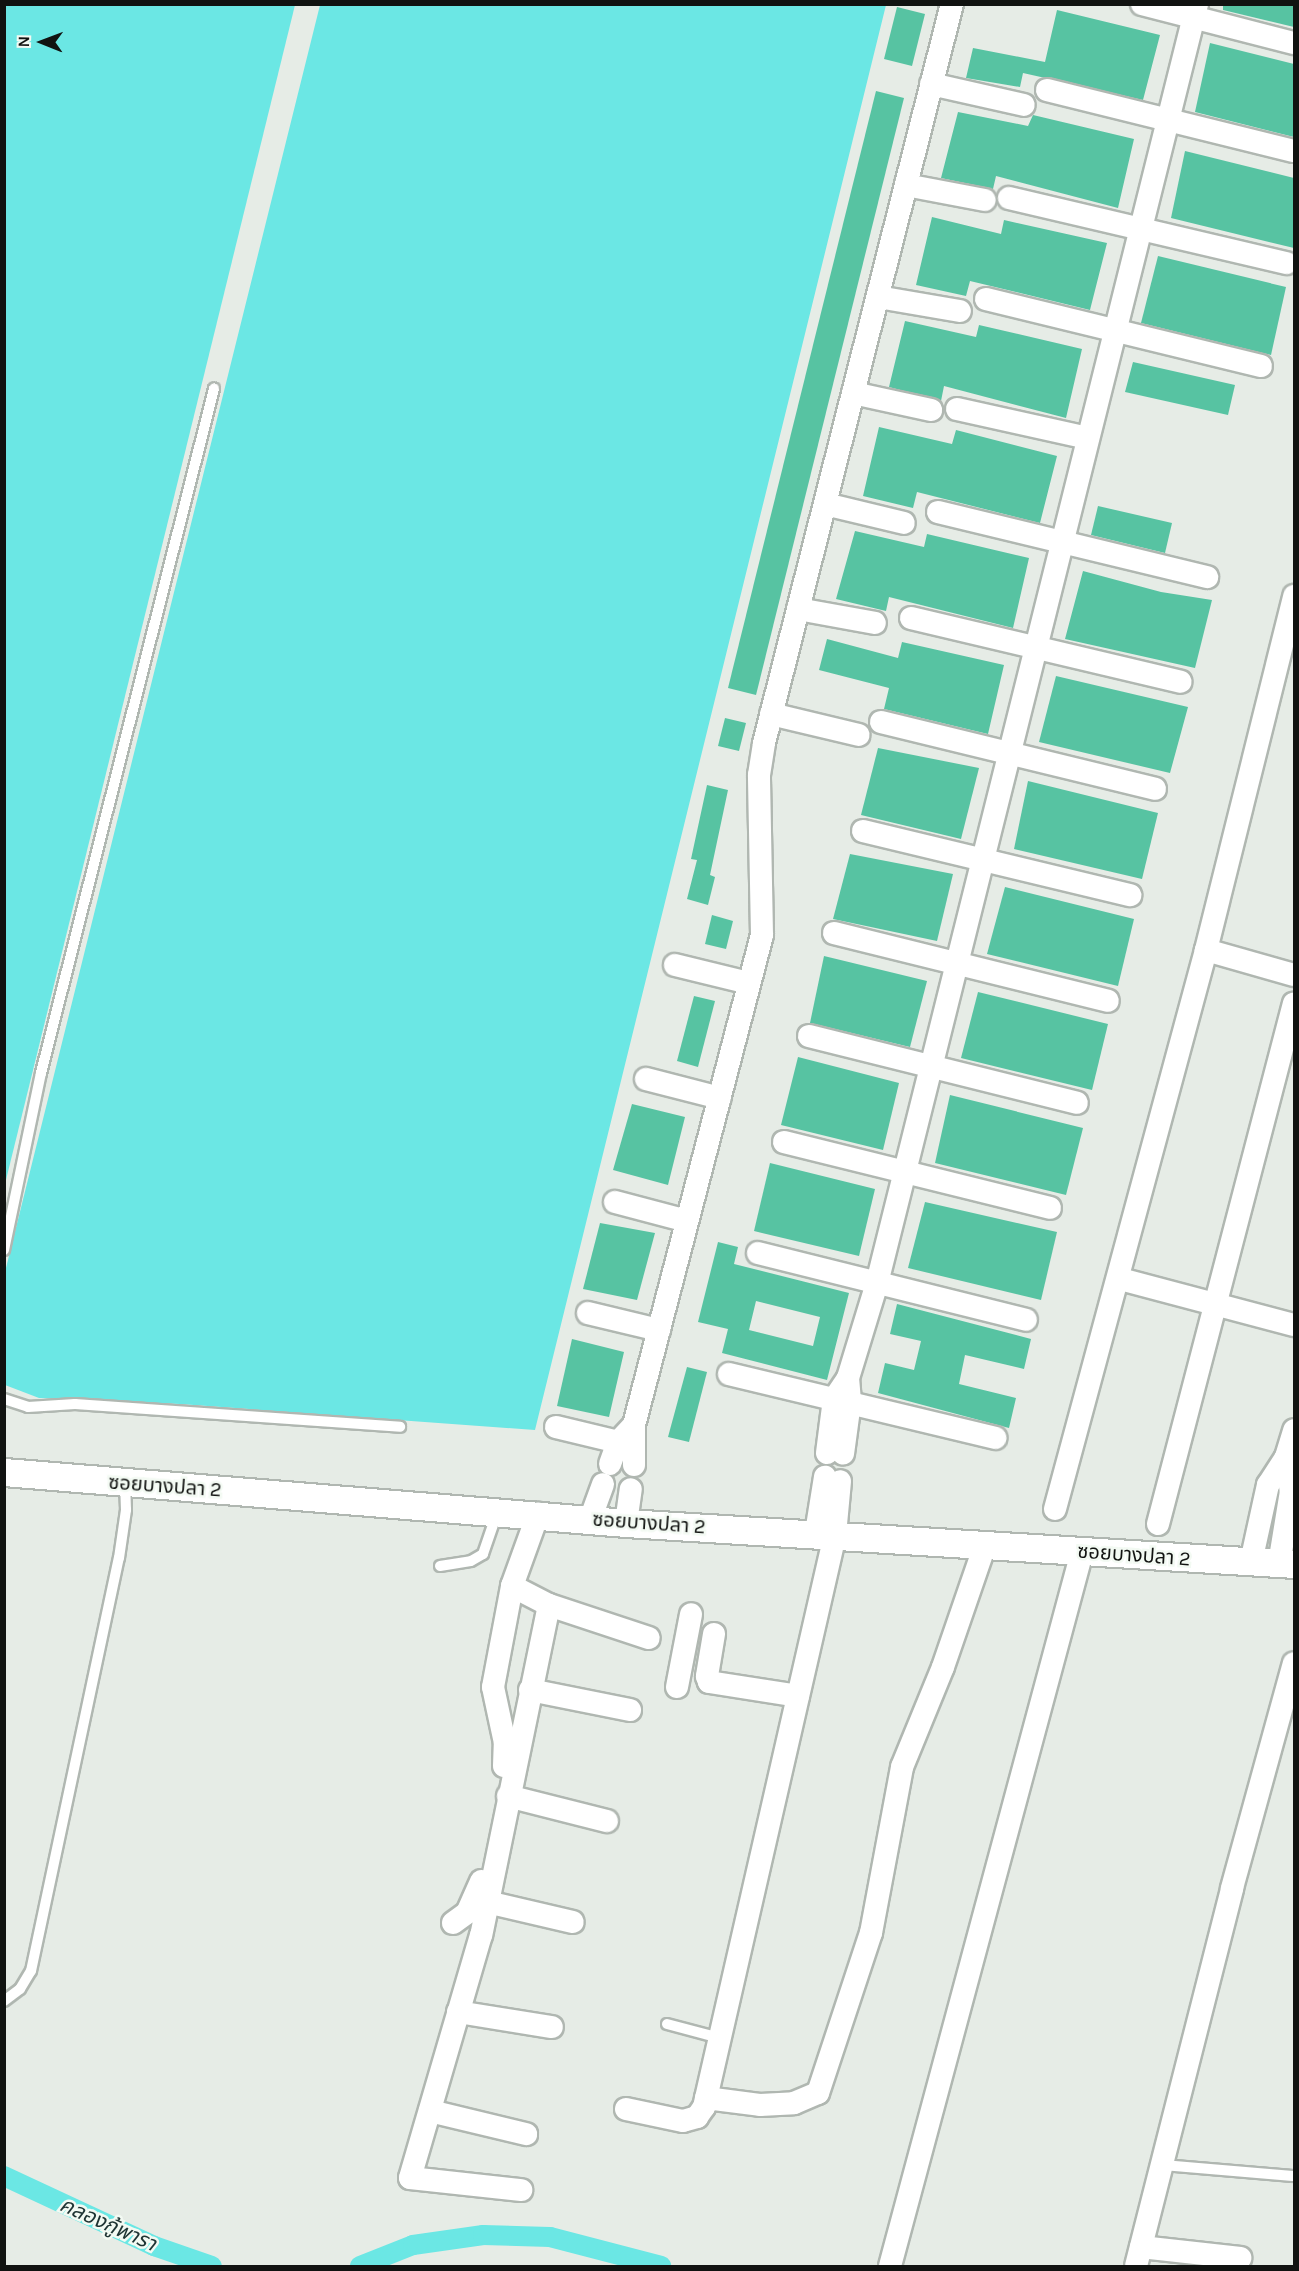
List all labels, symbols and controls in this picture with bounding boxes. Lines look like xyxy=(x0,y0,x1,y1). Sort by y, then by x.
north arrow xyxy=(12,12,72,72)
text: N xyxy=(14,36,33,48)
street label: ซอยบางปลา 2 xyxy=(108,1470,222,1502)
street label: ซอยบางปลา 2 xyxy=(592,1507,706,1539)
street label: ซอยบางปลา 2 xyxy=(1077,1539,1191,1571)
water label: คลองกู้พารา xyxy=(56,2192,160,2256)

